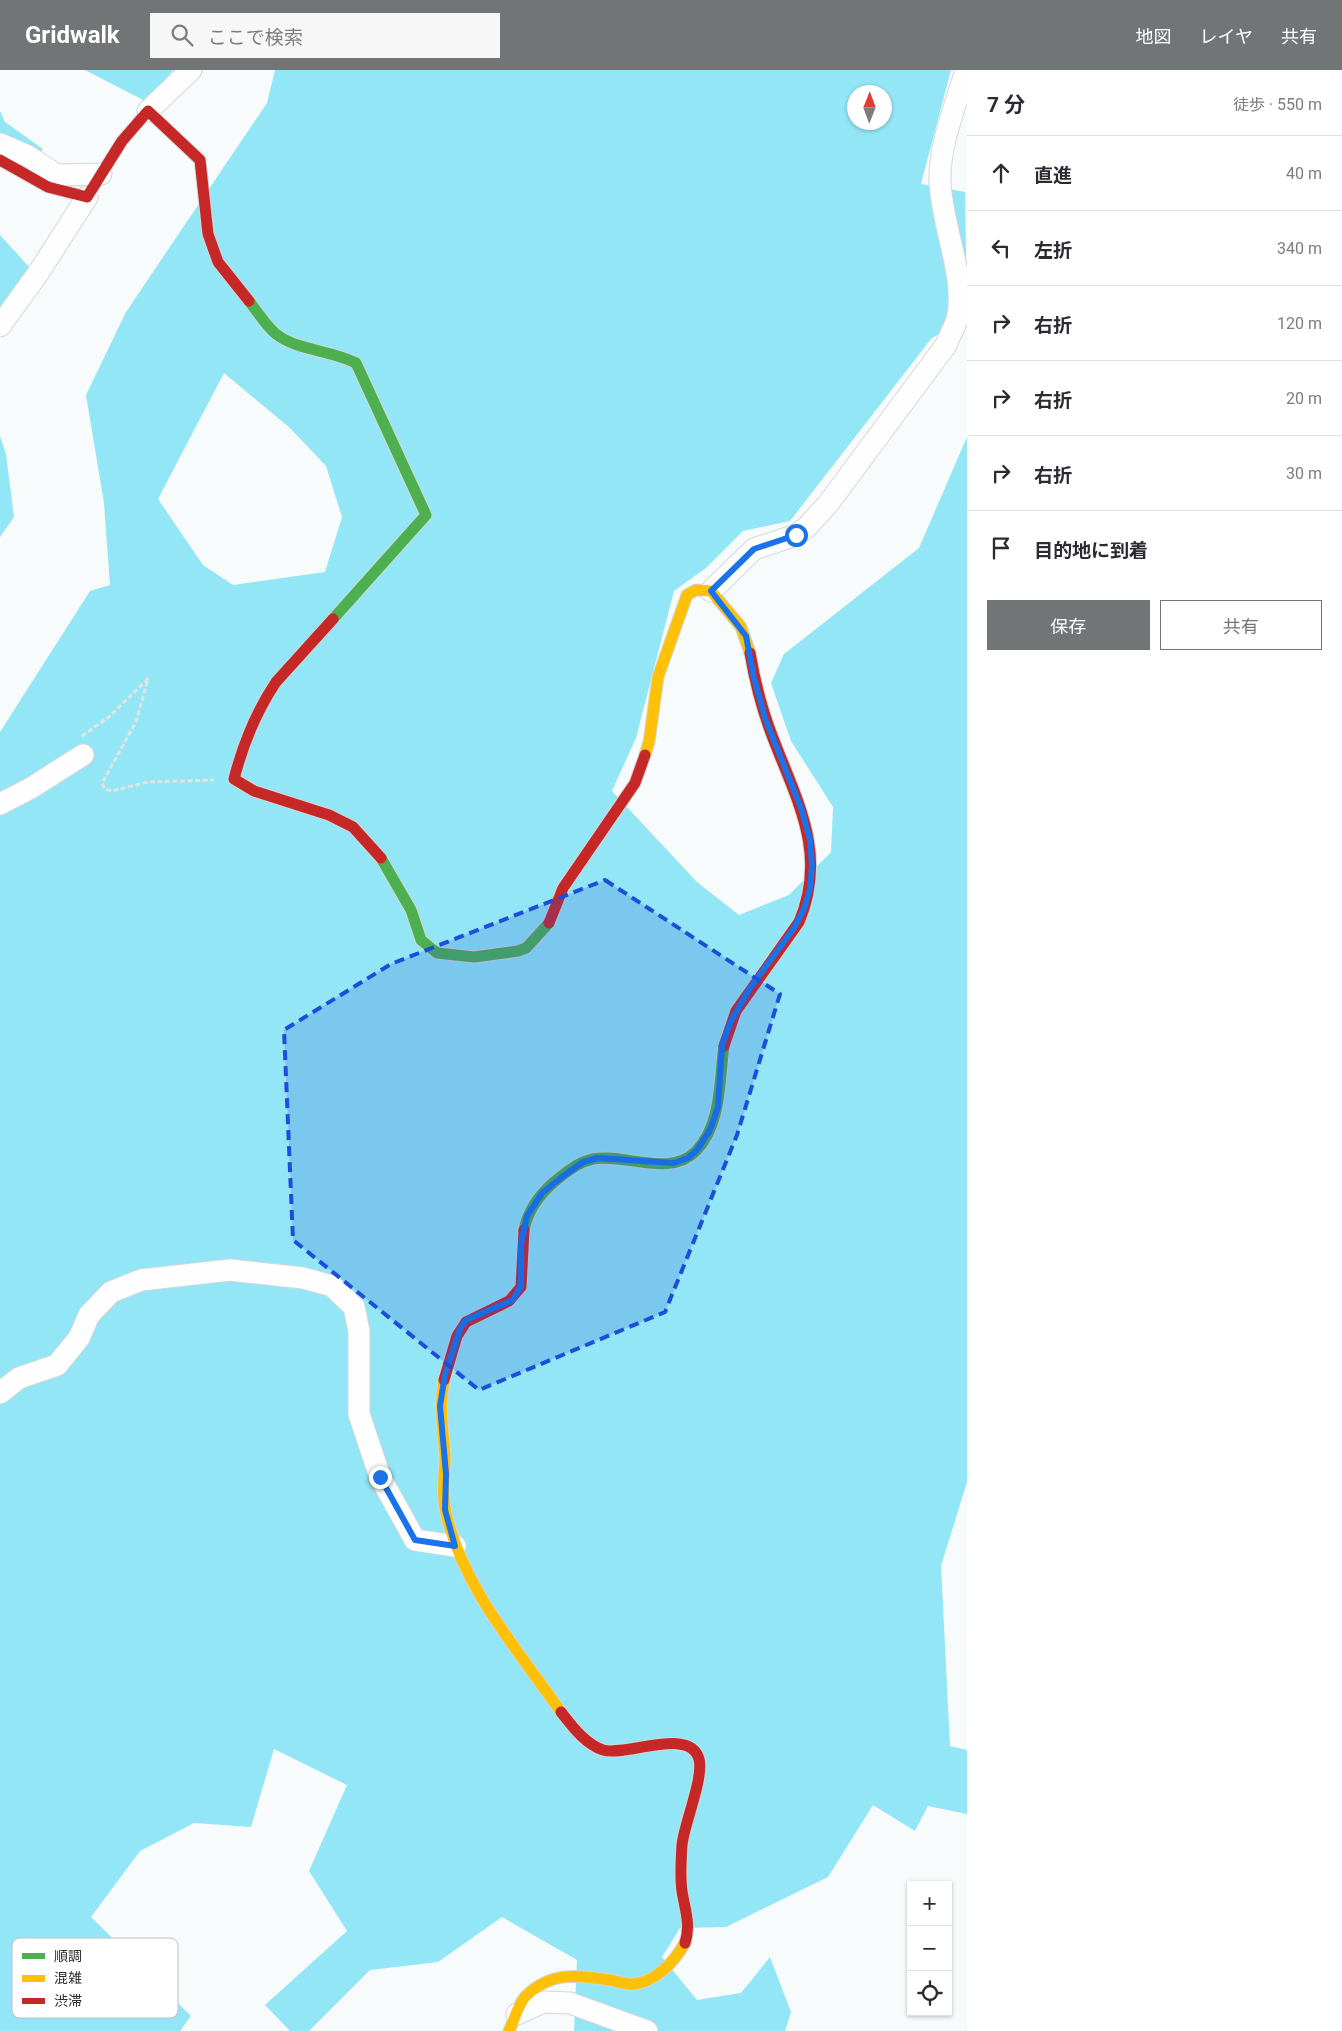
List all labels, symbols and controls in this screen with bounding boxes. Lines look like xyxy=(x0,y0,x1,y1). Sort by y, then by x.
search box xyxy=(150,13,500,58)
text: Gridwalk xyxy=(25,21,120,49)
icon: search xyxy=(168,21,196,49)
text: ここで検索 xyxy=(208,26,303,49)
text: 地図 xyxy=(1136,26,1172,47)
text: レイヤ xyxy=(1200,26,1253,47)
text: 共有 xyxy=(1281,26,1317,47)
north arrow xyxy=(847,85,892,130)
text: 7 分 xyxy=(987,93,1025,117)
text: 徒歩 · 550 m xyxy=(1233,95,1322,114)
icon: ahead xyxy=(987,159,1015,187)
text: 直進 xyxy=(1034,164,1072,187)
text: 40 m xyxy=(1286,164,1322,183)
icon: left xyxy=(987,234,1015,262)
text: 左折 xyxy=(1034,239,1072,262)
text: 340 m xyxy=(1277,239,1322,258)
icon: right xyxy=(987,309,1015,337)
text: 右折 xyxy=(1034,314,1072,337)
text: 120 m xyxy=(1277,314,1322,333)
icon: right xyxy=(987,384,1015,412)
text: 右折 xyxy=(1034,389,1072,412)
text: 20 m xyxy=(1286,389,1322,408)
icon: right xyxy=(987,459,1015,487)
text: 右折 xyxy=(1034,464,1072,487)
text: 30 m xyxy=(1286,464,1322,483)
route start xyxy=(785,524,808,547)
icon: arrive xyxy=(987,534,1015,562)
text: 目的地に到着 xyxy=(1034,539,1148,562)
button: 保存 xyxy=(987,600,1150,650)
button: 共有 xyxy=(1160,600,1322,650)
route end xyxy=(369,1466,392,1489)
map controls xyxy=(907,1881,952,2016)
button: + xyxy=(907,1881,952,1926)
button: − xyxy=(907,1926,952,1971)
legend xyxy=(12,1938,178,2018)
text: 順調 xyxy=(54,1948,82,1964)
text: 混雑 xyxy=(54,1970,82,1986)
button: locate xyxy=(907,1971,952,2016)
text: 渋滞 xyxy=(54,1993,82,2009)

